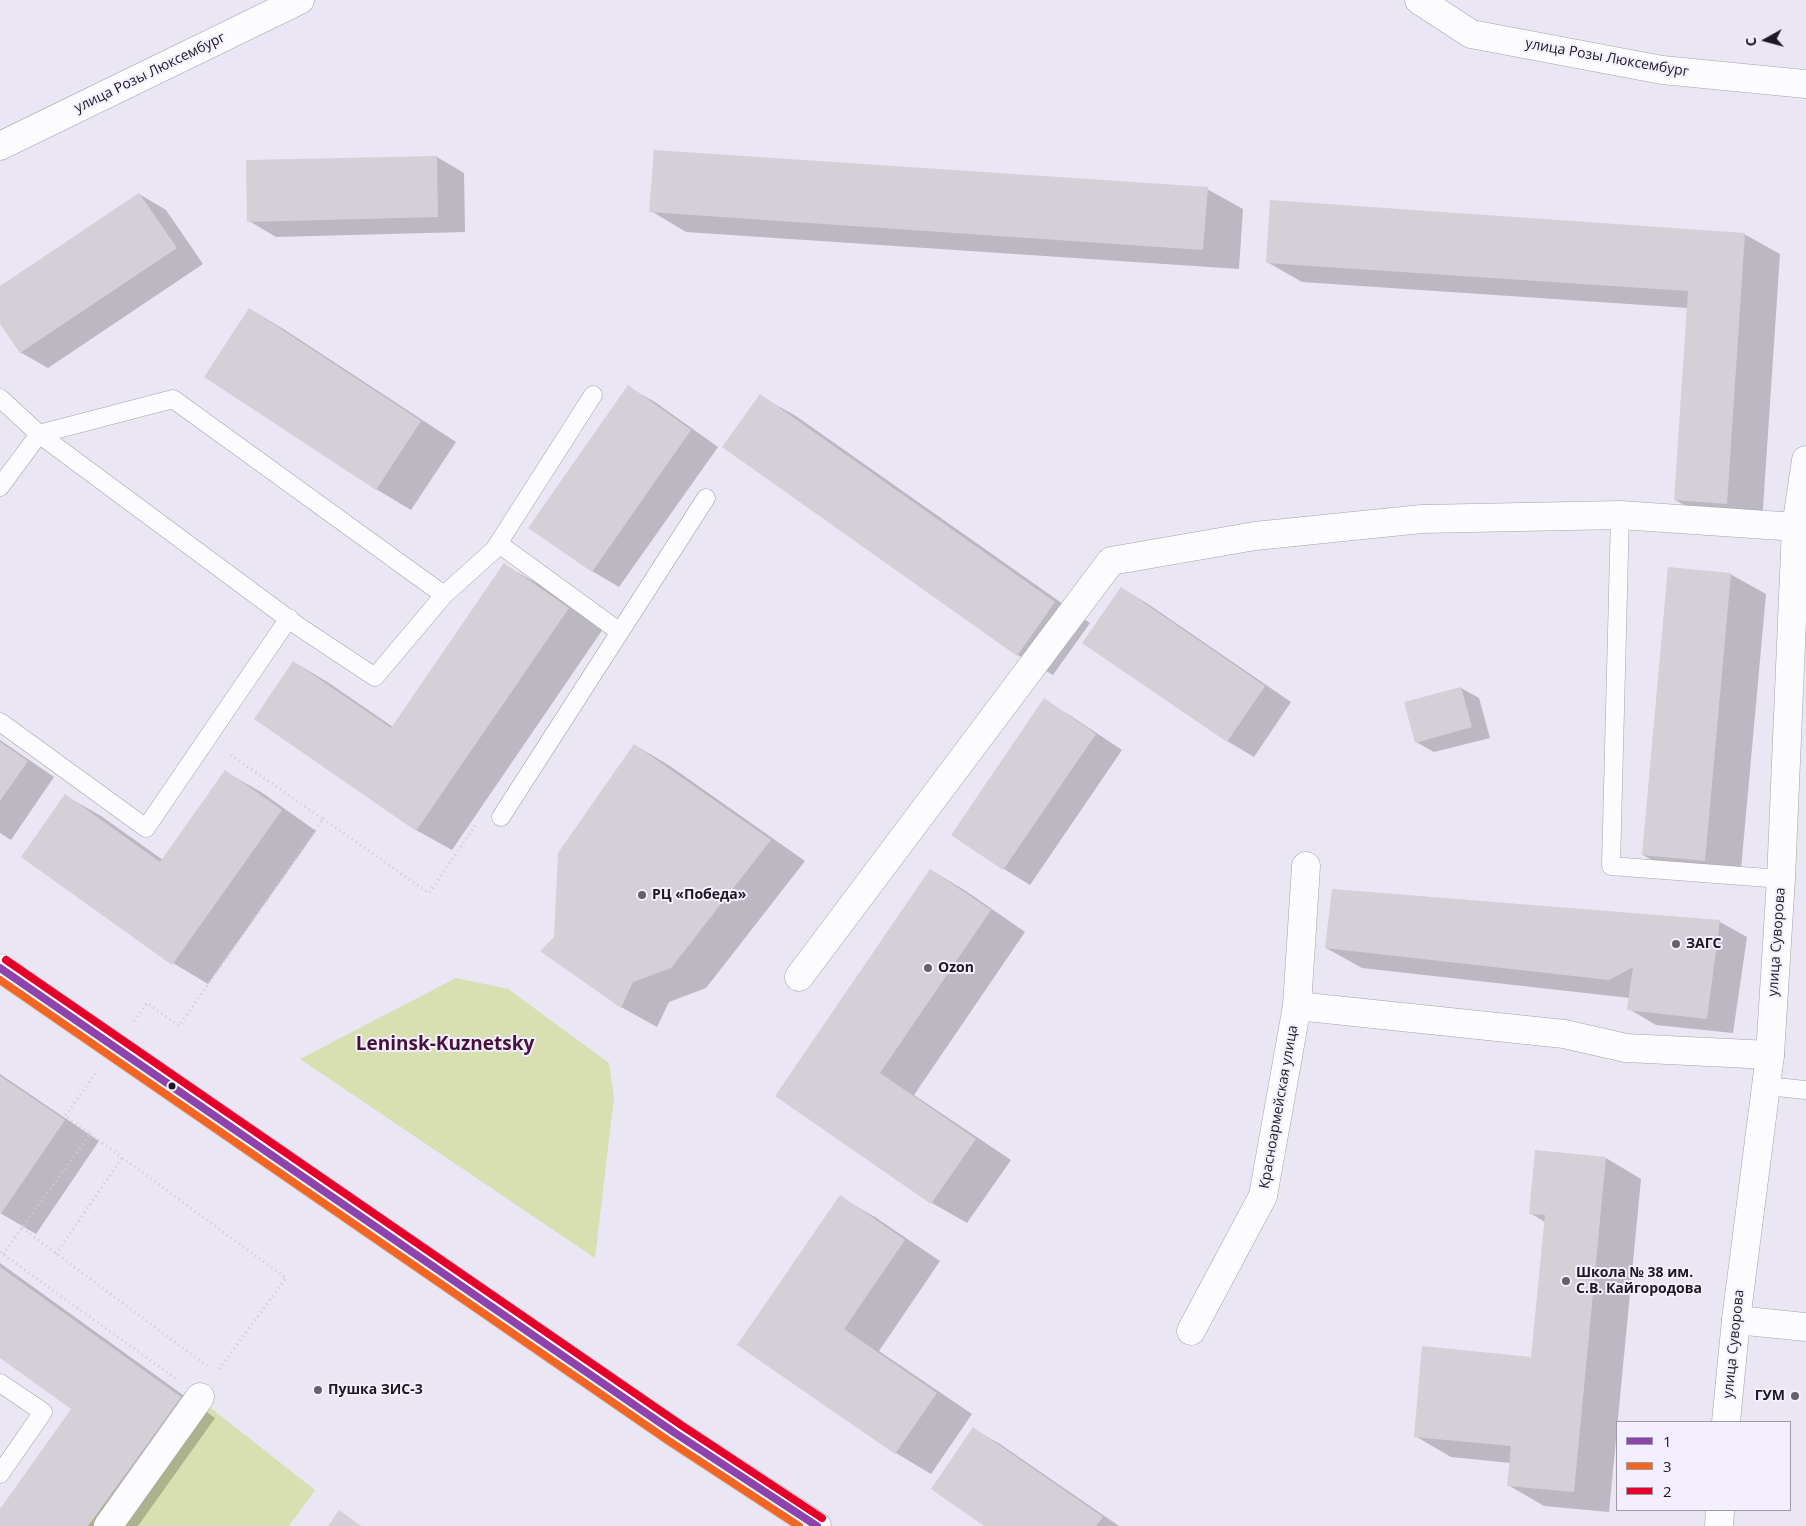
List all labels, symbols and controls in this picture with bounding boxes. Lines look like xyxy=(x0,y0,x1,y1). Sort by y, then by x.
north arrow xyxy=(1741,15,1791,65)
street label: улица Розы Люксембург xyxy=(72,29,228,117)
street label: улица Розы Люксембург xyxy=(1524,35,1690,81)
text: С xyxy=(1741,36,1761,47)
place label: РЦ «Победа» xyxy=(652,887,746,903)
street label: улица Суворова xyxy=(1765,887,1789,997)
marker: РЦ «Победа» xyxy=(636,889,648,901)
place label: ЗАГС xyxy=(1686,936,1722,952)
marker: ЗАГС xyxy=(1670,938,1682,950)
place label: Ozon xyxy=(938,960,974,976)
marker: Ozon xyxy=(922,962,934,974)
street label: Красноармейская улица xyxy=(1256,1024,1302,1190)
district label: Leninsk-Kuznetsky xyxy=(356,1034,534,1056)
unlabelled marker xyxy=(167,1081,177,1091)
place label: Школа № 38 им. С.В. Кайгородова xyxy=(1576,1265,1702,1298)
marker: Школа № 38 им. С.В. Кайгородова xyxy=(1560,1275,1572,1287)
street label: улица Суворова xyxy=(1720,1289,1748,1399)
place label: Пушка ЗИС-3 xyxy=(328,1382,423,1398)
marker: Пушка ЗИС-3 xyxy=(312,1384,324,1396)
place label: ГУМ xyxy=(1755,1388,1785,1404)
marker: ГУМ xyxy=(1789,1390,1801,1402)
legend xyxy=(1616,1421,1791,1511)
text: 1 xyxy=(1663,1431,1672,1451)
text: 3 xyxy=(1663,1456,1672,1476)
text: 2 xyxy=(1663,1481,1672,1501)

